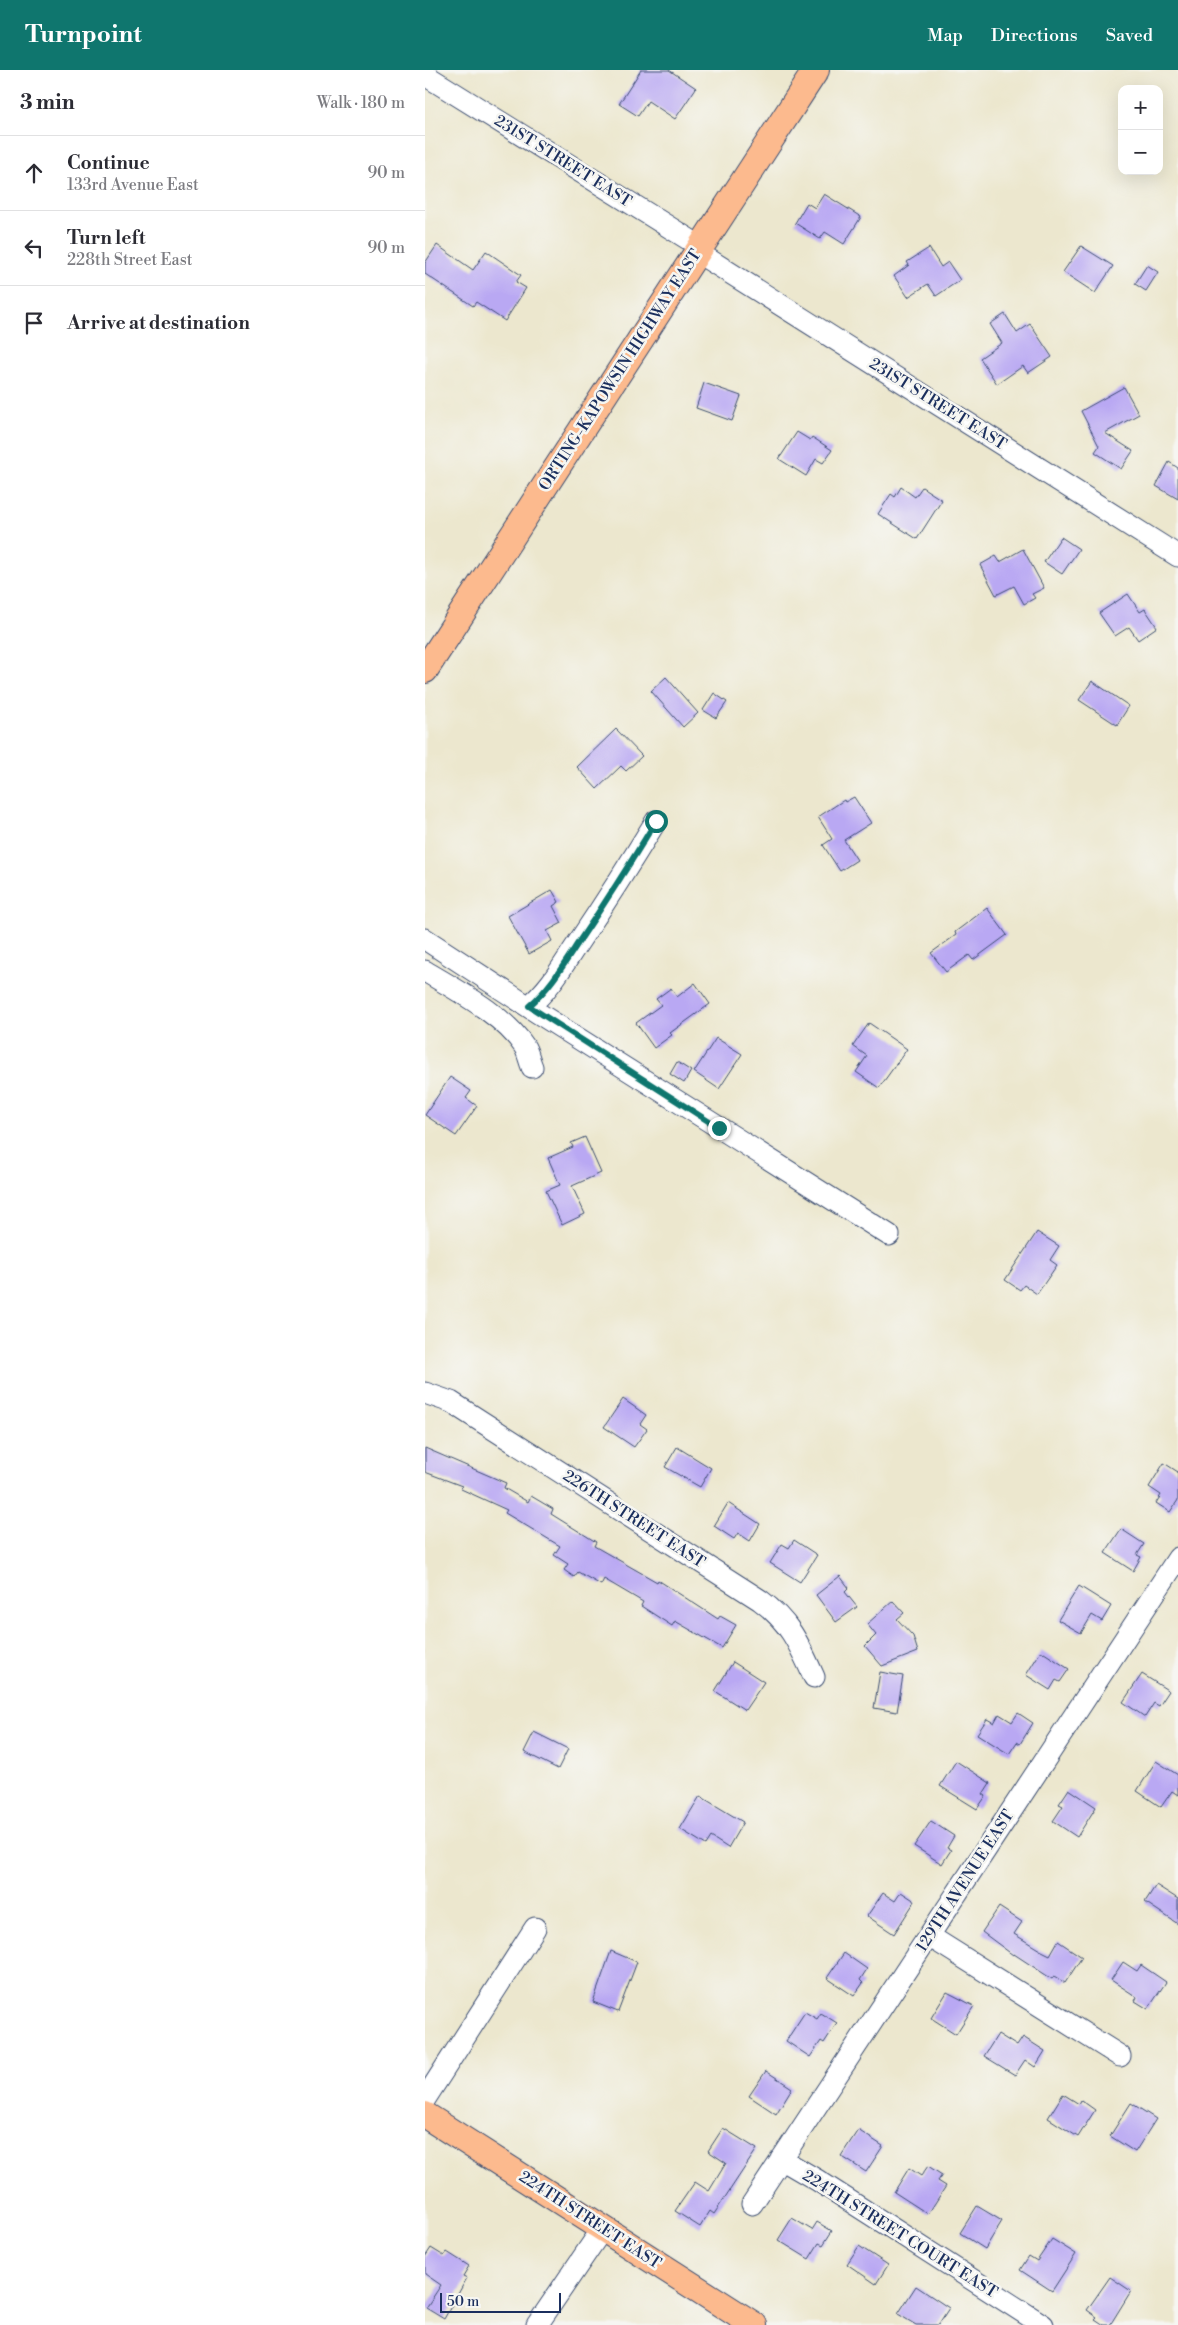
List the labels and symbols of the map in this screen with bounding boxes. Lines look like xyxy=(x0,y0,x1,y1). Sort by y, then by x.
street label: 231ST STREET EAST xyxy=(491,111,635,211)
street label: ORTING-KAPOWSIN HIGHWAY EAST xyxy=(534,246,706,494)
street label: 231ST STREET EAST xyxy=(866,354,1010,454)
route start xyxy=(645,810,668,833)
route end xyxy=(708,1117,731,1140)
street label: 226TH STREET EAST xyxy=(559,1466,709,1572)
street label: 129TH AVENUE EAST xyxy=(912,1806,1018,1956)
street label: 224TH STREET COURT EAST xyxy=(799,2166,1001,2302)
street label: 224TH STREET EAST xyxy=(515,2167,665,2273)
scale bar xyxy=(440,2290,561,2313)

